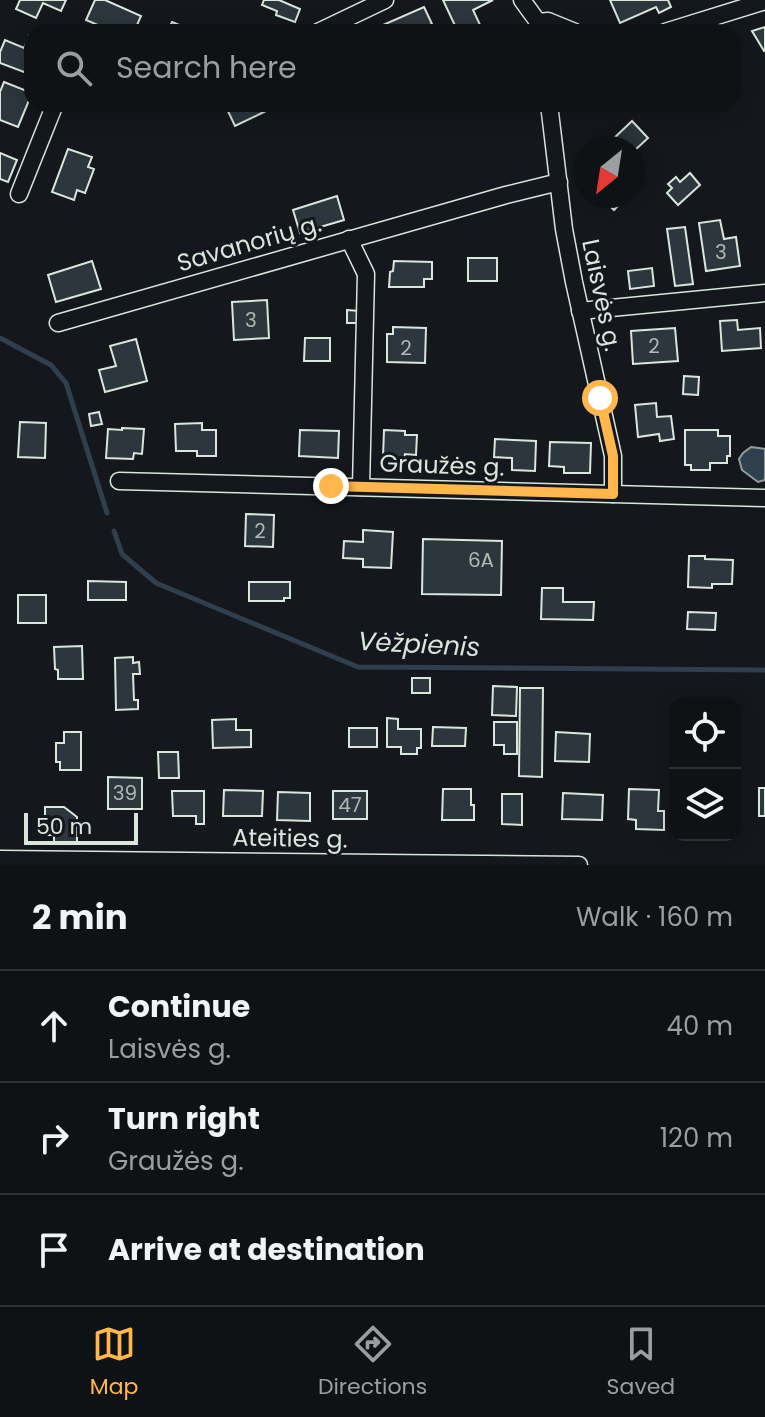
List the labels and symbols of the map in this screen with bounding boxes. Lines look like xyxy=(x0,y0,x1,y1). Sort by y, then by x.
north arrow xyxy=(573,136,645,208)
street label: Savanorių g. xyxy=(173,207,325,279)
street label: Laisvės g. xyxy=(574,236,630,354)
house number: 3 xyxy=(715,238,727,266)
house number: 3 xyxy=(245,306,257,334)
house number: 2 xyxy=(648,332,660,360)
house number: 2 xyxy=(400,334,412,362)
route start xyxy=(582,380,618,416)
street label: Graužės g. xyxy=(379,446,505,484)
route end xyxy=(313,468,349,504)
house number: 2 xyxy=(254,517,266,545)
house number: 6A xyxy=(468,546,494,574)
water label: Vėžpienis xyxy=(357,623,481,665)
house number: 39 xyxy=(113,779,137,807)
house number: 47 xyxy=(338,791,362,819)
scale bar xyxy=(24,809,138,845)
street label: Ateities g. xyxy=(232,820,348,856)

